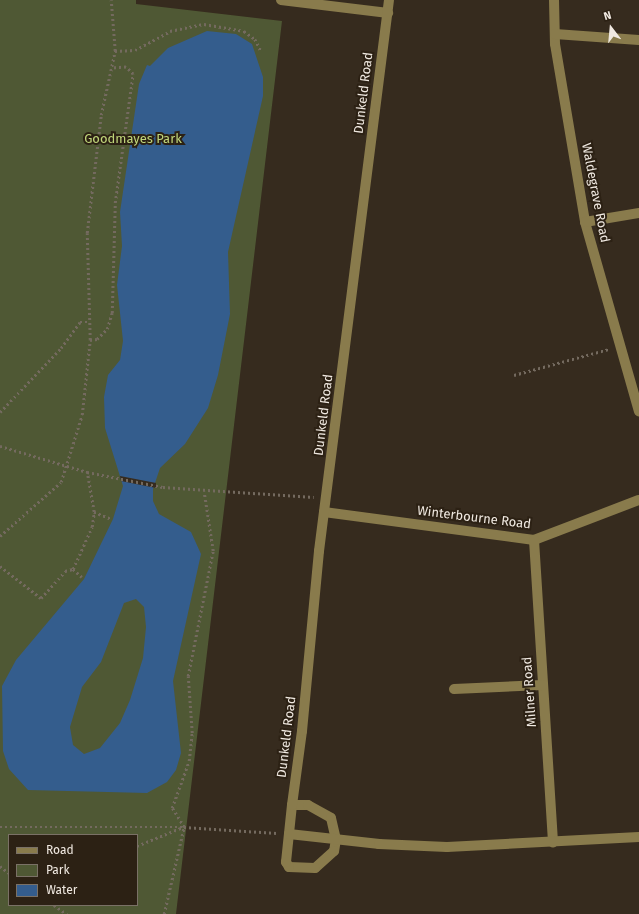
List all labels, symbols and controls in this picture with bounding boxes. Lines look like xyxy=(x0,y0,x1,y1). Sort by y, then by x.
north arrow xyxy=(591,8,631,48)
text: N xyxy=(602,9,613,23)
street label: Dunkeld Road xyxy=(351,51,377,135)
park label: Goodmayes Park xyxy=(84,131,182,147)
street label: Waldegrave Road xyxy=(578,142,612,244)
street label: Dunkeld Road xyxy=(311,373,337,457)
street label: Winterbourne Road xyxy=(416,503,532,533)
street label: Milner Road xyxy=(520,656,540,728)
street label: Dunkeld Road xyxy=(274,695,300,779)
legend xyxy=(8,834,138,906)
text: Road xyxy=(46,843,74,857)
text: Park xyxy=(46,863,70,877)
text: Water xyxy=(46,883,77,897)

